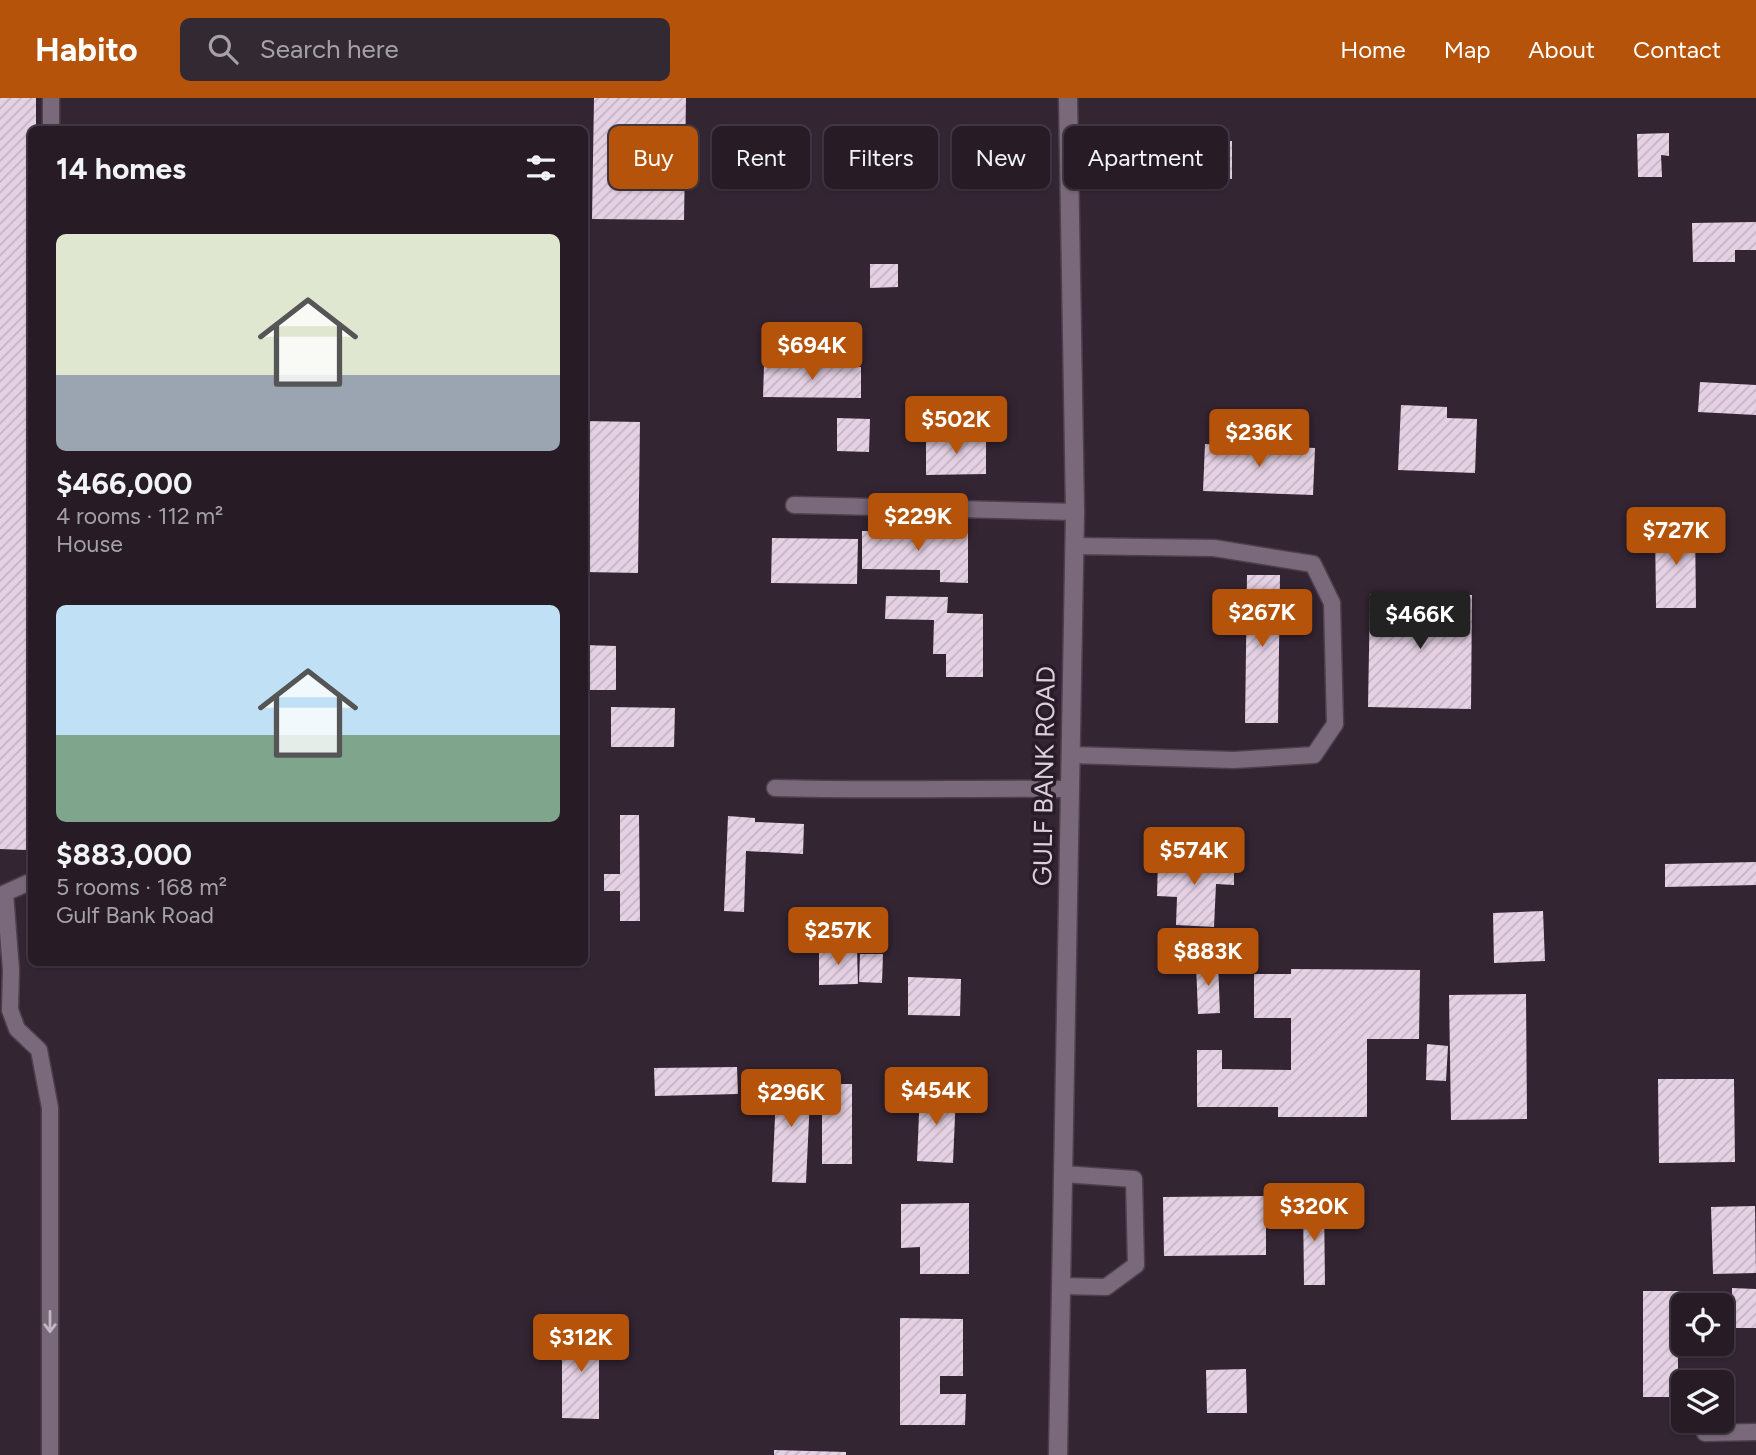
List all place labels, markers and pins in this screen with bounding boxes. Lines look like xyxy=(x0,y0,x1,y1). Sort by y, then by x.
pin: $694K xyxy=(763,322,861,382)
pin: $502K xyxy=(907,396,1005,456)
pin: $236K xyxy=(1210,410,1308,469)
pin: $229K xyxy=(869,494,967,553)
pin: $727K xyxy=(1627,508,1725,567)
pin: $267K xyxy=(1213,589,1311,649)
pin: $466K xyxy=(1371,592,1469,651)
pin: $574K xyxy=(1145,828,1243,887)
pin: $257K xyxy=(789,908,887,967)
pin: $883K xyxy=(1159,928,1257,988)
pin: $454K xyxy=(887,1068,985,1127)
pin: $296K xyxy=(742,1070,840,1129)
pin: $320K xyxy=(1265,1184,1363,1243)
pin: $312K xyxy=(532,1314,630,1374)

